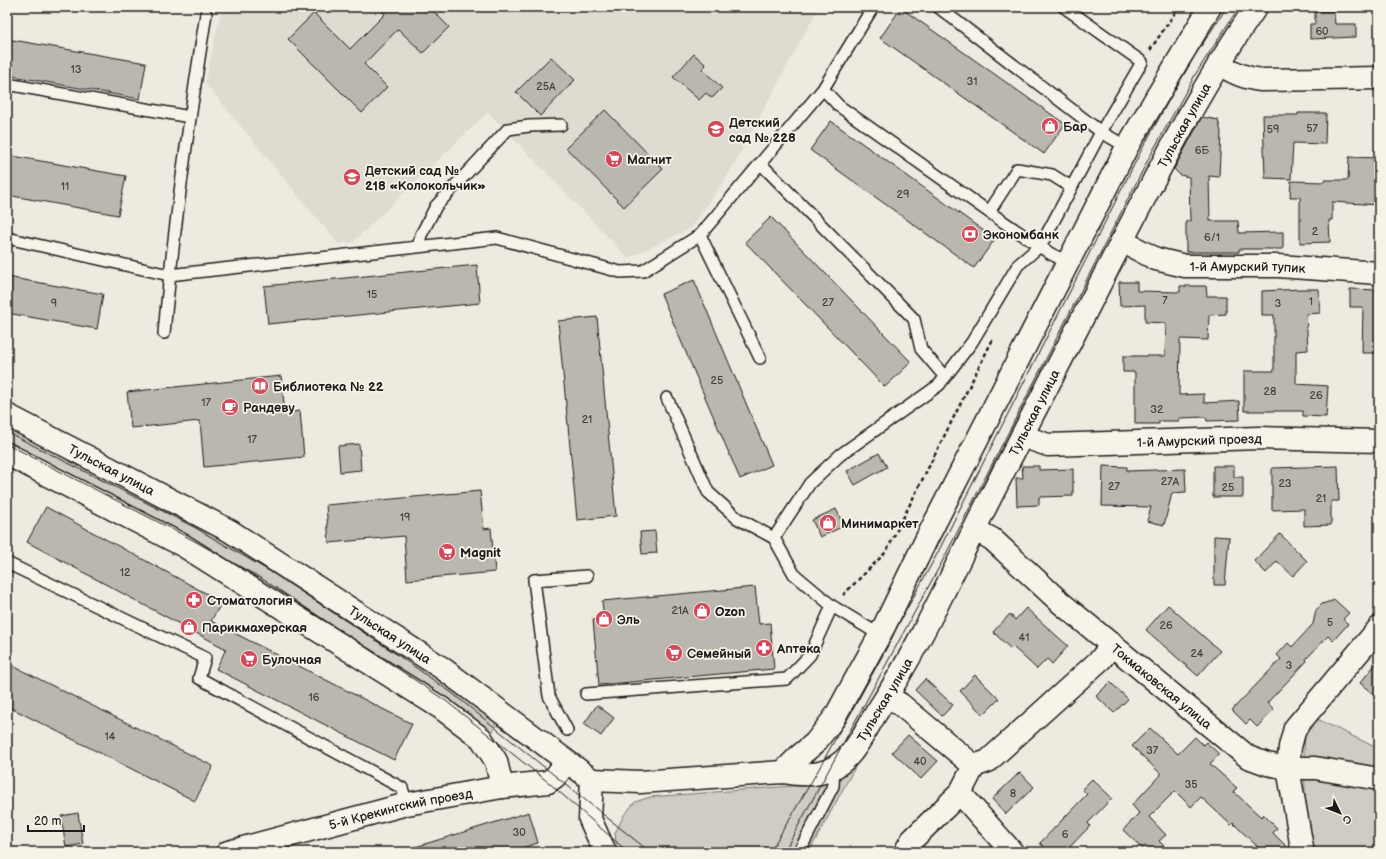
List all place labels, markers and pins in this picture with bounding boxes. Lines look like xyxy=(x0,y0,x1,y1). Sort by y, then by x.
place label: Детский сад № 228 xyxy=(729,115,796,146)
shop icon: Бар xyxy=(1040,116,1060,136)
school or university icon: Детский сад № 228 xyxy=(706,119,726,139)
place label: Бар xyxy=(1063,119,1088,135)
supermarket icon: Магнит xyxy=(604,149,624,169)
place label: Магнит xyxy=(627,152,672,168)
place label: Детский сад № 218 «Колокольчик» xyxy=(365,163,486,194)
school or university icon: Детский сад № 218 «Колокольчик» xyxy=(342,167,362,187)
bank icon: Экономбанк xyxy=(960,224,980,244)
place label: Экономбанк xyxy=(983,227,1060,243)
library icon: Библиотека № 22 xyxy=(250,376,270,396)
place label: Библиотека № 22 xyxy=(273,379,384,395)
cafe icon: Рандеву xyxy=(220,397,240,417)
place label: Рандеву xyxy=(243,400,295,416)
shop icon: Минимаркет xyxy=(818,513,838,533)
place label: Минимаркет xyxy=(841,516,919,532)
supermarket icon: Magnit xyxy=(437,542,457,562)
place label: Magnit xyxy=(460,545,501,561)
pharmacy icon: Стоматология xyxy=(184,590,204,610)
place label: Стоматология xyxy=(207,593,293,609)
shop icon: Ozon xyxy=(692,601,712,621)
place label: Ozon xyxy=(715,604,745,620)
shop icon: Эль xyxy=(594,609,614,629)
place label: Эль xyxy=(617,612,640,628)
shop icon: Парикмахерская xyxy=(179,617,199,637)
place label: Парикмахерская xyxy=(202,620,307,636)
pharmacy icon: Аптека xyxy=(754,638,774,658)
place label: Аптека xyxy=(776,641,821,657)
supermarket icon: Семейный xyxy=(664,643,684,663)
place label: Семейный xyxy=(687,646,751,662)
supermarket icon: Булочная xyxy=(239,649,259,669)
place label: Булочная xyxy=(262,652,321,668)

